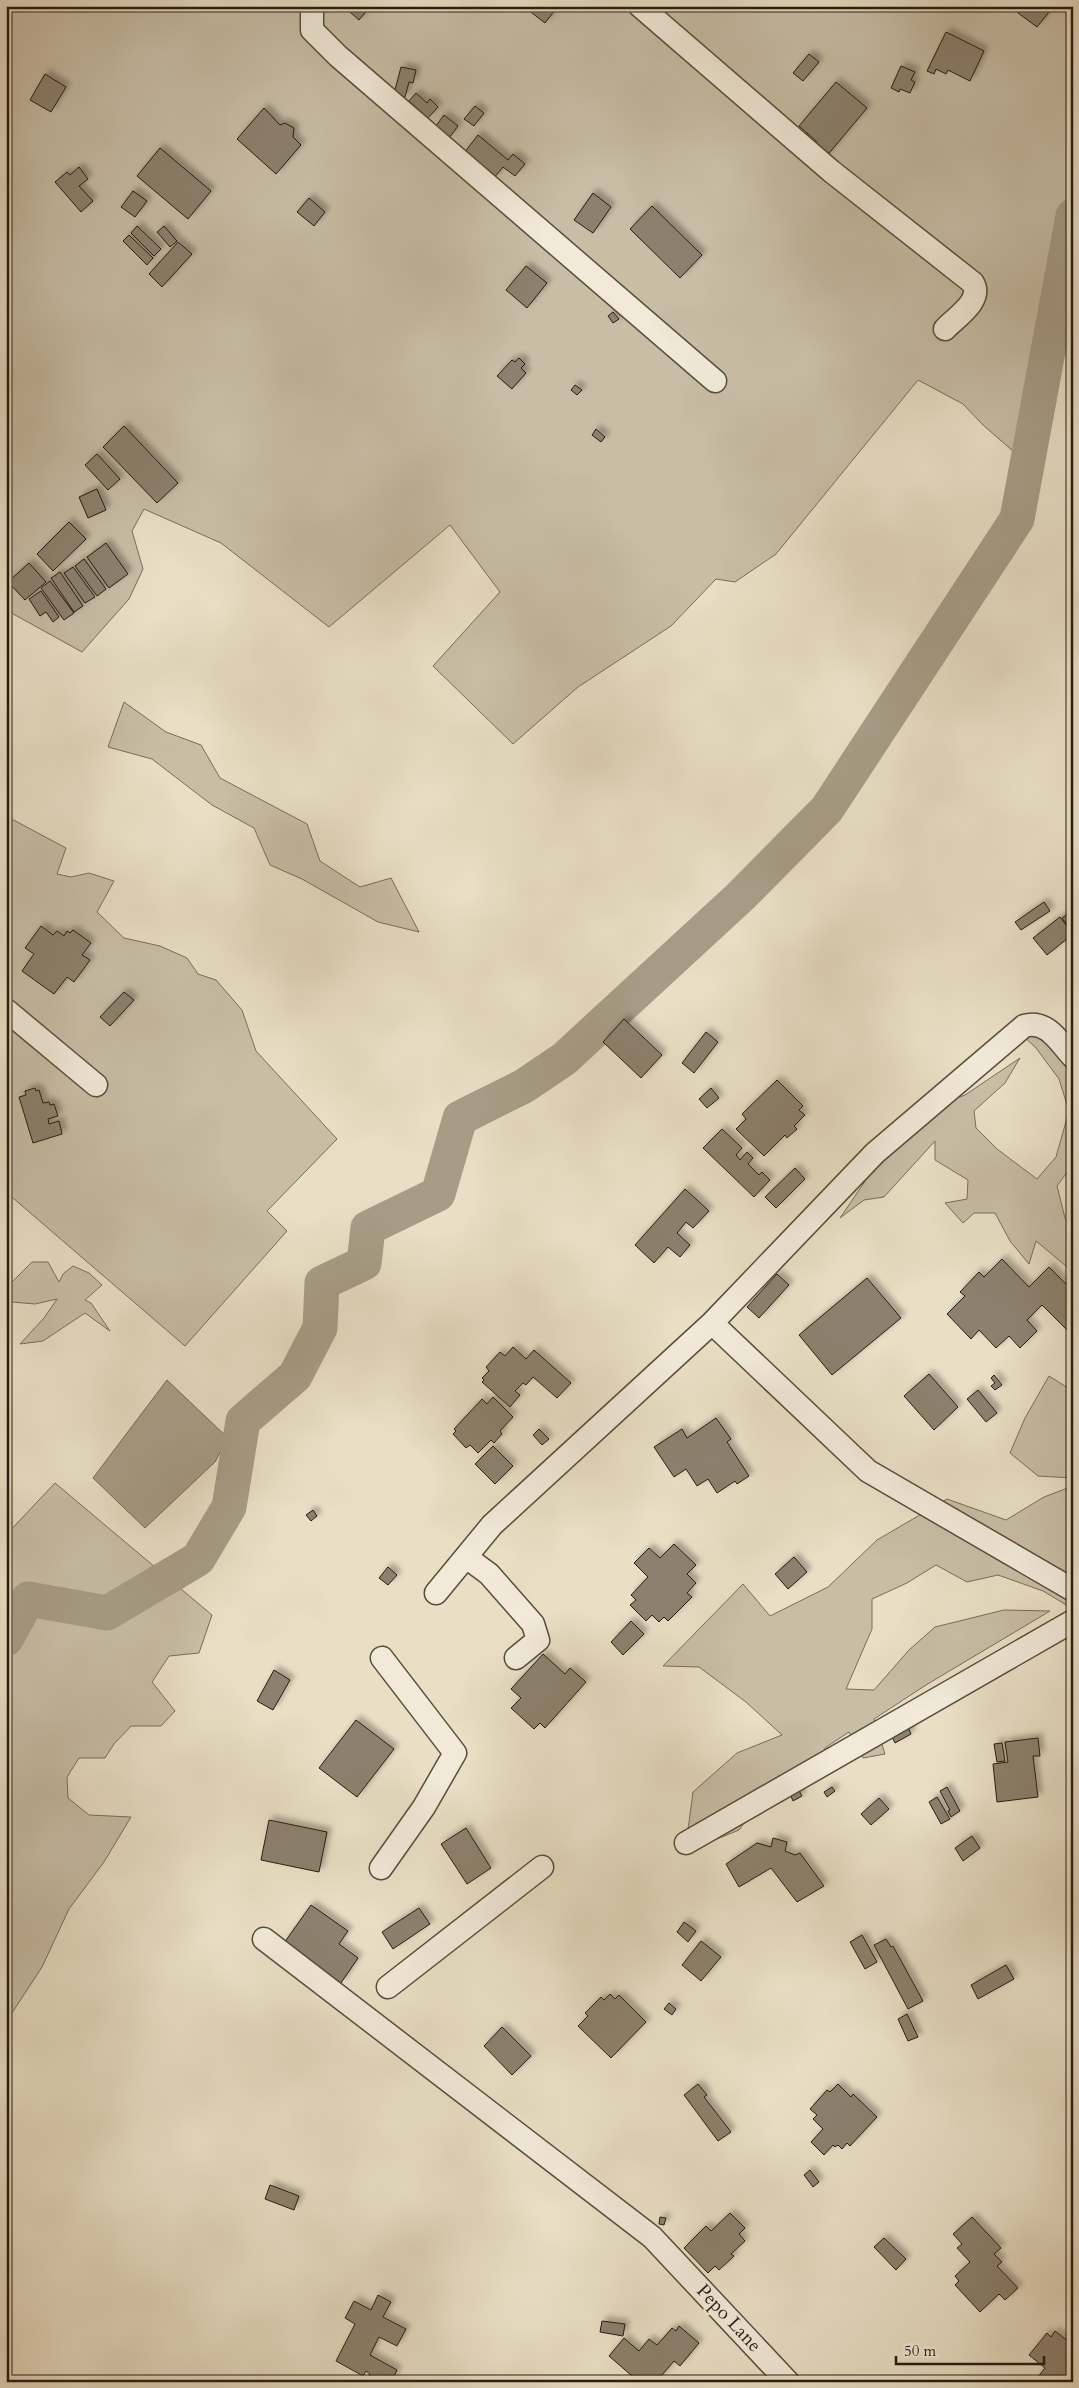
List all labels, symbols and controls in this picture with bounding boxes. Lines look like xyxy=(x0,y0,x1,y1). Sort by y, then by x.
street label: Pepo Lane xyxy=(691,2278,767,2358)
scale bar xyxy=(896,2333,1044,2365)
text: 50 m xyxy=(904,2341,936,2361)

